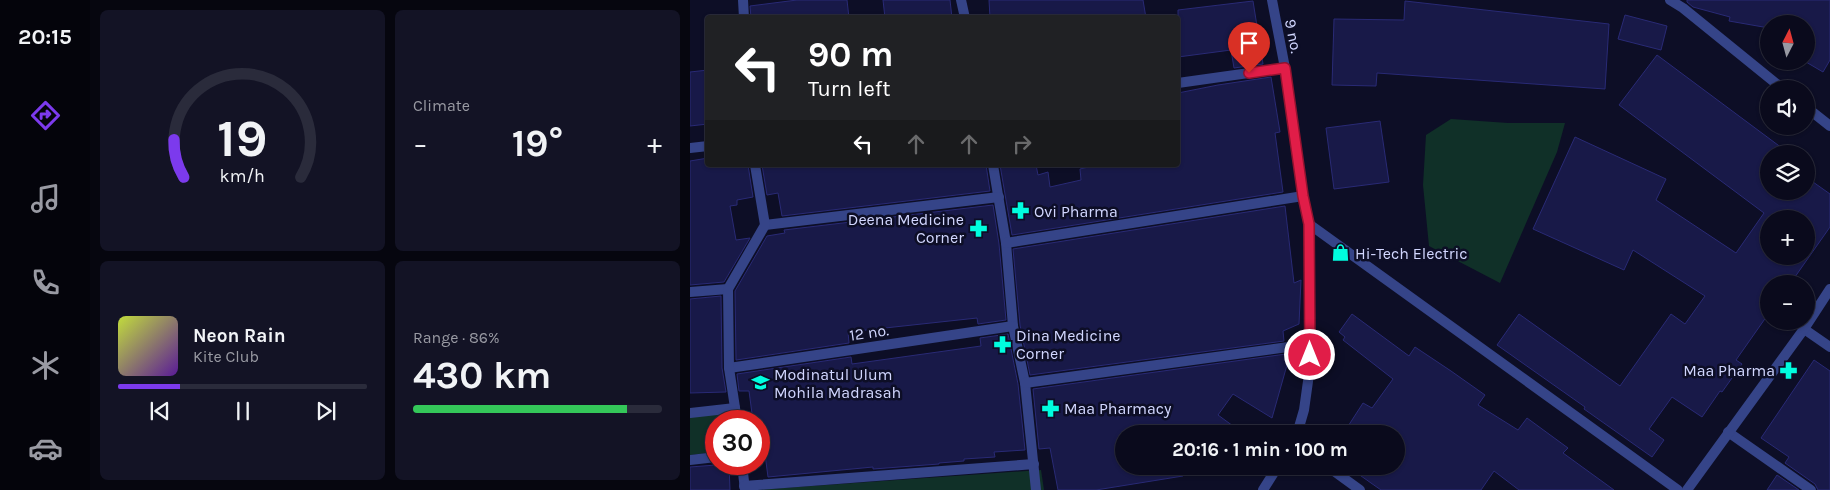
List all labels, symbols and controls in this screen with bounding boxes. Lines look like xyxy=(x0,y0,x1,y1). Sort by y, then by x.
north arrow xyxy=(1760,15,1815,70)
map controls xyxy=(1760,15,1815,330)
street label: 9 no. xyxy=(1281,17,1306,55)
pin xyxy=(1228,22,1270,73)
text: 20:15 xyxy=(18,24,72,50)
icon: arrive xyxy=(1235,29,1263,57)
text: 90 m xyxy=(808,34,894,75)
icon: left xyxy=(725,35,790,100)
text: Turn left xyxy=(808,76,891,102)
button: sound xyxy=(1760,80,1815,135)
text: Climate xyxy=(413,96,470,115)
icon: directions xyxy=(28,98,63,133)
text: 19 xyxy=(217,108,268,169)
text: 19° xyxy=(512,121,563,166)
text: − xyxy=(413,127,428,160)
text: + xyxy=(647,127,662,160)
icon: left xyxy=(849,130,877,158)
icon: ahead xyxy=(902,130,930,158)
icon: ahead xyxy=(955,130,983,158)
icon: right xyxy=(1008,130,1036,158)
button: layers xyxy=(1760,145,1815,200)
text: km/h xyxy=(220,166,265,187)
icon: music xyxy=(28,181,63,216)
pharmacy icon: Ovi Pharma xyxy=(1010,201,1030,221)
place label: Ovi Pharma xyxy=(1034,202,1118,221)
place label: Deena Medicine Corner xyxy=(848,210,964,247)
button: + xyxy=(1760,210,1815,265)
pharmacy icon: Deena Medicine Corner xyxy=(968,218,988,238)
shop icon: Hi-Tech Electric xyxy=(1331,243,1351,263)
place label: Hi-Tech Electric xyxy=(1355,244,1468,263)
icon: phone xyxy=(28,265,63,300)
button: − xyxy=(1760,275,1815,330)
street label: 12 no. xyxy=(848,320,890,345)
text: Neon Rain xyxy=(193,325,286,347)
place label: Dina Medicine Corner xyxy=(1016,326,1121,363)
text: Range · 86% xyxy=(413,328,500,347)
position arrow xyxy=(1283,328,1335,380)
pharmacy icon: Dina Medicine Corner xyxy=(992,334,1012,354)
text: Kite Club xyxy=(193,347,259,366)
icon: climate xyxy=(28,348,63,383)
text: 430 km xyxy=(413,353,551,398)
pharmacy icon: Maa Pharma xyxy=(1779,360,1799,380)
place label: Maa Pharma xyxy=(1683,361,1775,380)
place label: Modinatul Ulum Mohila Madrasah xyxy=(774,365,901,402)
school or university icon: Modinatul Ulum Mohila Madrasah xyxy=(750,373,770,393)
icon: previous xyxy=(146,397,174,425)
icon: pause xyxy=(229,397,257,425)
icon: next xyxy=(312,397,340,425)
pharmacy icon: Maa Pharmacy xyxy=(1040,398,1060,418)
place label: Maa Pharmacy xyxy=(1064,399,1172,418)
speed limit sign: 30 xyxy=(705,410,770,475)
icon: car xyxy=(28,431,63,466)
text: 20:16 · 1 min · 100 m xyxy=(1172,439,1348,461)

